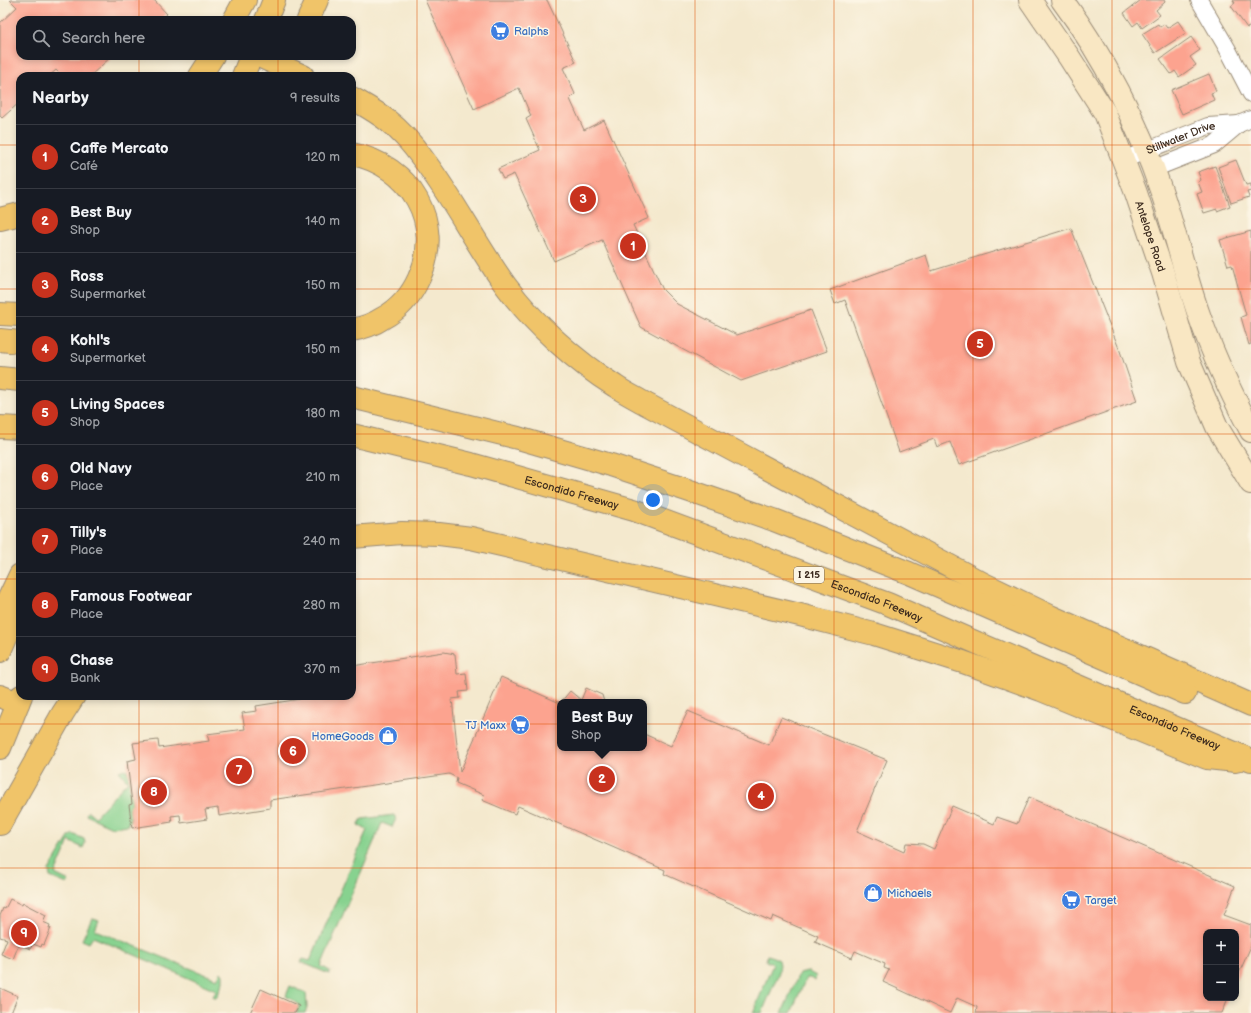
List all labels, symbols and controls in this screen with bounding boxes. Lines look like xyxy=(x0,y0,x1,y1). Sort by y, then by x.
search box xyxy=(16,16,356,60)
supermarket icon: Ralphs xyxy=(489,20,511,42)
place label: Ralphs xyxy=(514,25,549,38)
icon: search xyxy=(30,27,52,49)
text: Search here xyxy=(62,29,145,48)
text: Nearby xyxy=(32,88,89,108)
text: 9 results xyxy=(290,90,340,106)
street label: Stillwater Drive xyxy=(1144,119,1216,157)
text: Caffe Mercato xyxy=(70,139,169,158)
text: 1 xyxy=(42,149,48,165)
text: 120 m xyxy=(305,149,340,165)
text: Café xyxy=(70,158,98,174)
pin: 3 xyxy=(570,184,596,214)
street label: Antelope Road xyxy=(1133,199,1169,273)
text: Best Buy xyxy=(70,203,132,222)
text: 2 xyxy=(41,213,49,229)
text: 140 m xyxy=(305,213,340,229)
text: Shop xyxy=(70,222,100,238)
pin: 1 xyxy=(620,231,646,261)
text: Ross xyxy=(70,267,104,286)
text: 3 xyxy=(41,277,49,293)
text: 150 m xyxy=(306,277,340,293)
text: Supermarket xyxy=(70,286,146,302)
pin: 5 xyxy=(967,329,993,359)
text: Kohl's xyxy=(70,331,110,350)
text: 4 xyxy=(41,341,49,357)
text: 150 m xyxy=(306,341,340,357)
text: Supermarket xyxy=(70,350,146,366)
text: Living Spaces xyxy=(70,395,165,414)
text: 5 xyxy=(41,405,49,421)
text: 180 m xyxy=(305,405,340,421)
text: Shop xyxy=(70,414,100,430)
text: Old Navy xyxy=(70,459,132,478)
text: 6 xyxy=(41,469,49,485)
text: 210 m xyxy=(306,469,340,485)
street label: Escondido Freeway xyxy=(523,473,620,512)
text: Place xyxy=(70,478,103,494)
your location xyxy=(643,490,663,510)
text: Tilly's xyxy=(70,523,106,542)
text: 7 xyxy=(41,533,49,549)
text: 240 m xyxy=(303,533,340,549)
text: Place xyxy=(70,542,103,558)
road number: I 215 xyxy=(794,567,824,583)
street label: Escondido Freeway xyxy=(829,577,925,625)
text: Famous Footwear xyxy=(70,587,192,606)
text: 8 xyxy=(41,597,49,613)
text: 280 m xyxy=(303,597,340,613)
text: Place xyxy=(70,606,103,622)
text: Chase xyxy=(70,651,113,670)
text: 9 xyxy=(41,661,49,677)
text: 370 m xyxy=(304,661,340,677)
text: Bank xyxy=(70,670,100,686)
popup xyxy=(557,699,647,751)
street label: Escondido Freeway xyxy=(1128,702,1222,753)
text: Best Buy xyxy=(571,708,633,727)
supermarket icon: TJ Maxx xyxy=(509,714,531,736)
place label: TJ Maxx xyxy=(465,719,506,732)
shop icon: HomeGoods xyxy=(377,725,399,747)
text: Shop xyxy=(571,727,601,743)
place label: HomeGoods xyxy=(312,730,375,743)
pin: 6 xyxy=(280,736,306,766)
pin: 7 xyxy=(226,756,252,786)
pin: 2 xyxy=(589,764,615,794)
pin: 8 xyxy=(141,777,167,807)
pin: 4 xyxy=(748,781,774,811)
shop icon: Michaels xyxy=(862,882,884,904)
place label: Michaels xyxy=(887,887,932,900)
supermarket icon: Target xyxy=(1060,889,1082,911)
place label: Target xyxy=(1085,894,1117,907)
pin: 9 xyxy=(11,918,37,948)
map controls xyxy=(1203,929,1239,1001)
button: + xyxy=(1203,929,1239,965)
button: − xyxy=(1203,965,1239,1001)

